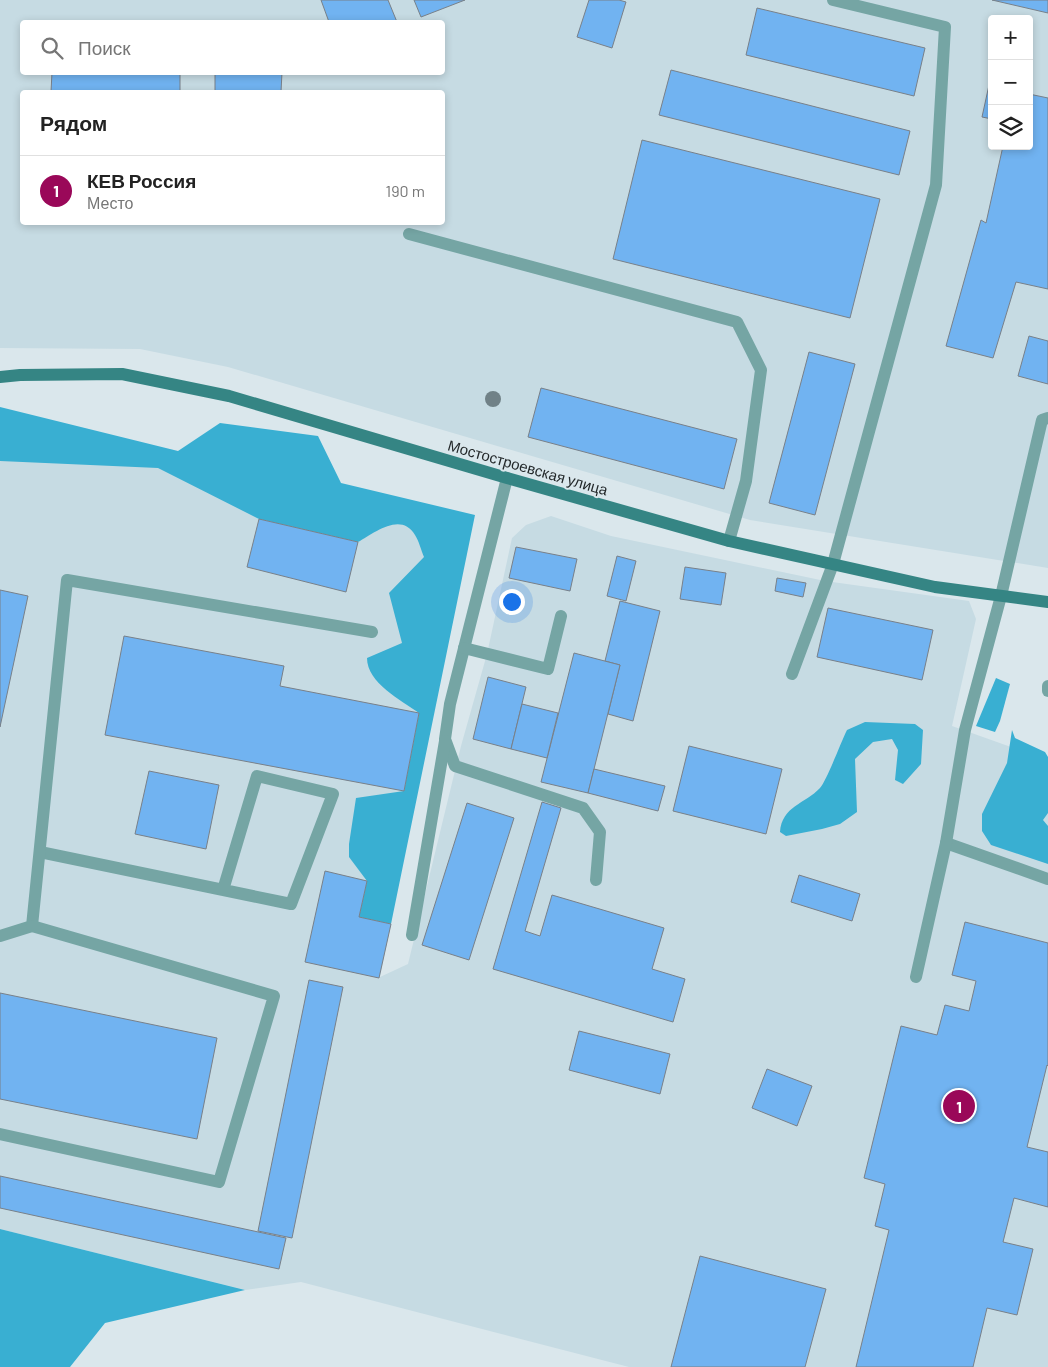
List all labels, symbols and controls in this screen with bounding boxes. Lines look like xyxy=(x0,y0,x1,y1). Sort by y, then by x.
map controls xyxy=(988,15,1033,150)
button: + xyxy=(988,15,1033,60)
search box xyxy=(20,20,445,75)
icon: search xyxy=(38,34,66,62)
text: Поиск xyxy=(78,36,131,59)
button: − xyxy=(988,60,1033,105)
button: layers xyxy=(988,105,1033,150)
text: Рядом xyxy=(40,110,107,135)
text: КЕВ Россия xyxy=(87,169,196,192)
text: 1 xyxy=(53,181,59,200)
text: 190 m xyxy=(386,181,425,200)
text: Место xyxy=(87,193,133,212)
street label: Мостостроевская улица xyxy=(446,435,611,499)
your location xyxy=(499,589,525,615)
pin: 1 xyxy=(943,1087,975,1125)

